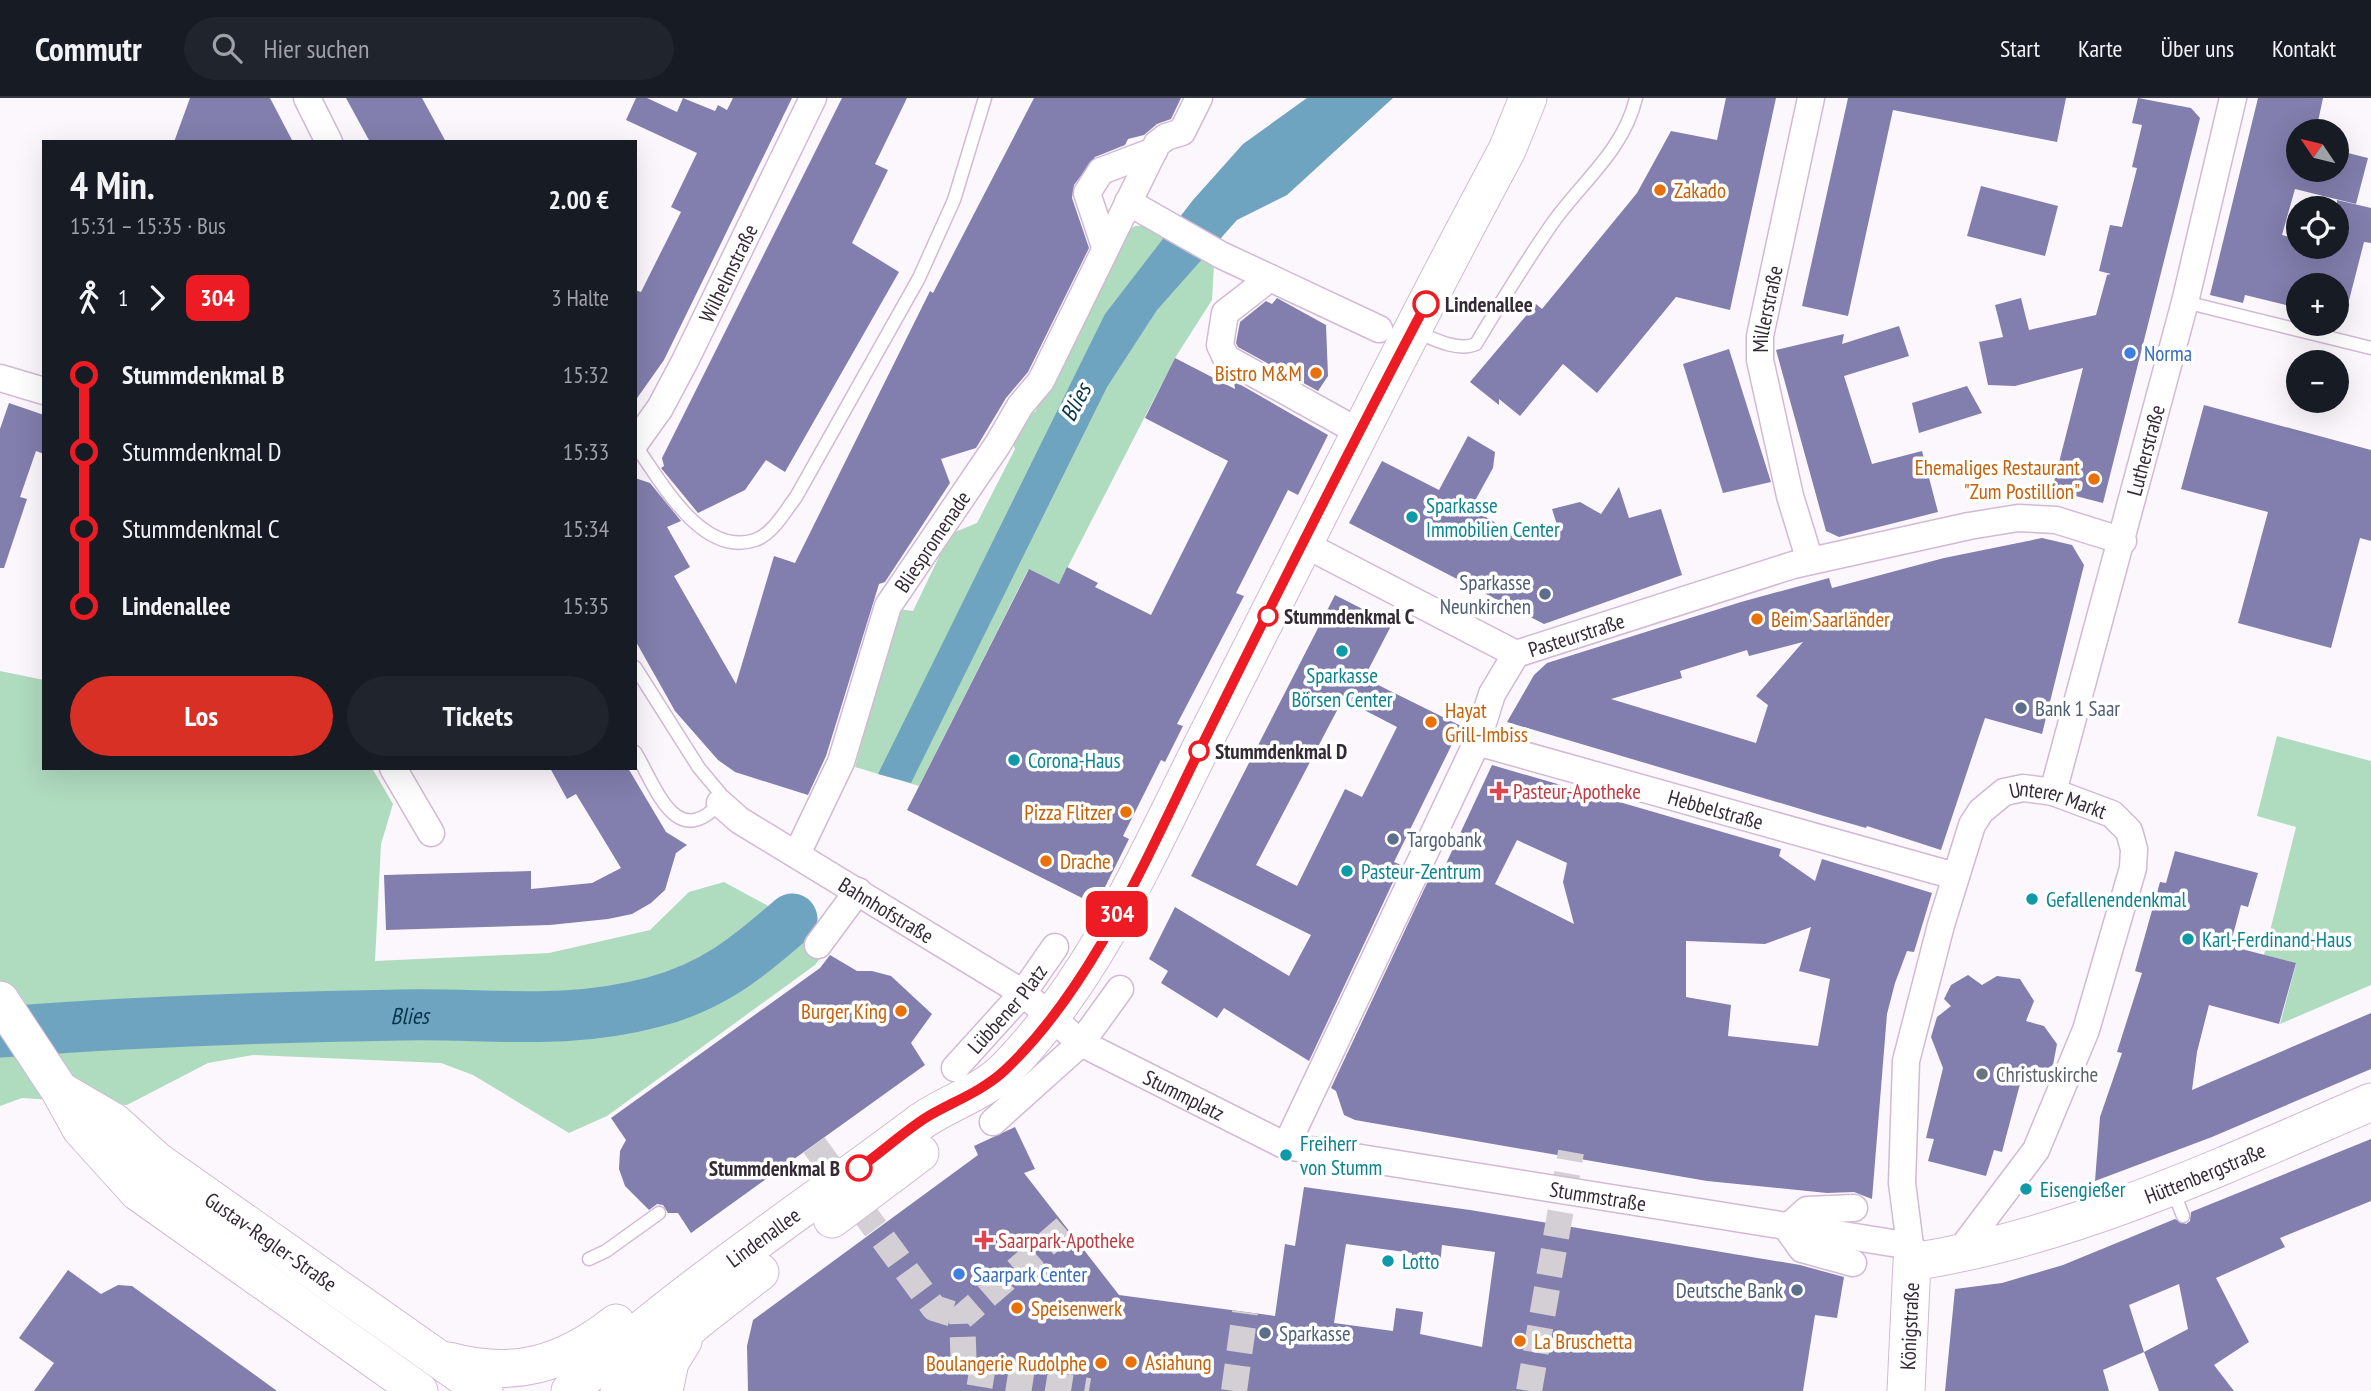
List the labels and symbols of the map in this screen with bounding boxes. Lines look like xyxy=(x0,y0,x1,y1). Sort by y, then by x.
north arrow xyxy=(2286,119,2348,182)
place label: Zakado xyxy=(1674,177,1726,204)
marker: Zakado xyxy=(1652,182,1668,198)
street label: Wilhelmstraße xyxy=(692,219,763,327)
street label: Millerstraße xyxy=(1747,263,1788,352)
marker: Lindenallee xyxy=(1413,291,1439,317)
place label: Lindenallee xyxy=(1445,291,1533,318)
place label: Norma xyxy=(2144,340,2192,367)
marker: Norma xyxy=(2122,345,2138,361)
place label: Bistro M&M xyxy=(1215,360,1302,387)
marker: Bistro M&M xyxy=(1308,365,1324,381)
water label: Blies xyxy=(1053,376,1098,426)
street label: Lutherstraße xyxy=(2120,402,2170,499)
place label: Ehemaliges Restaurant "Zum Postillion" xyxy=(1915,454,2080,505)
marker: Ehemaliges Restaurant "Zum Postillion" xyxy=(2086,471,2102,487)
street label: Bliespromenade xyxy=(888,485,976,597)
place label: Sparkasse Immobilien Center xyxy=(1426,492,1560,543)
marker: Sparkasse Immobilien Center xyxy=(1404,509,1420,525)
place label: Sparkasse Neunkirchen xyxy=(1440,569,1531,620)
marker: Sparkasse Neunkirchen xyxy=(1537,586,1553,602)
place label: Stummdenkmal C xyxy=(1284,603,1415,630)
marker: Stummdenkmal C xyxy=(1258,606,1278,626)
place label: Beim Saarländer xyxy=(1771,606,1890,633)
street label: Pasteurstraße xyxy=(1525,607,1628,663)
marker: Beim Saarländer xyxy=(1749,611,1765,627)
marker: Sparkasse Börsen Center xyxy=(1334,643,1350,659)
place label: Sparkasse Börsen Center xyxy=(1291,662,1393,713)
place label: Bank 1 Saar xyxy=(2035,695,2120,722)
place label: Hayat Grill-Imbiss xyxy=(1445,697,1528,748)
marker: Bank 1 Saar xyxy=(2013,700,2029,716)
marker: Hayat Grill-Imbiss xyxy=(1423,714,1439,730)
place label: Stummdenkmal D xyxy=(1215,738,1347,765)
marker: Stummdenkmal D xyxy=(1189,741,1209,761)
place label: Corona-Haus xyxy=(1028,747,1121,774)
marker: Corona-Haus xyxy=(1006,752,1022,768)
street label: Unterer Markt xyxy=(2006,774,2111,824)
place label: Pasteur-Apotheke xyxy=(1513,778,1641,805)
marker: Pasteur-Apotheke xyxy=(1491,783,1507,799)
street label: Hebbelstraße xyxy=(1665,783,1767,835)
place label: Pizza Flitzer xyxy=(1024,799,1112,826)
marker: Pizza Flitzer xyxy=(1118,804,1134,820)
place label: Targobank xyxy=(1407,826,1482,853)
marker: Targobank xyxy=(1385,831,1401,847)
place label: Drache xyxy=(1060,848,1111,875)
marker: Drache xyxy=(1038,853,1054,869)
place label: Pasteur-Zentrum xyxy=(1361,858,1481,885)
marker: Pasteur-Zentrum xyxy=(1339,863,1355,879)
street label: Bahnhofstraße xyxy=(834,871,939,949)
place label: Gefallenendenkmal xyxy=(2046,886,2187,913)
line badge: 304 xyxy=(1077,891,1157,937)
marker: Gefallenendenkmal xyxy=(2024,891,2040,907)
place label: Karl-Ferdinand-Haus xyxy=(2202,926,2352,953)
marker: Karl-Ferdinand-Haus xyxy=(2180,931,2196,947)
street label: Lübbener Platz xyxy=(961,959,1053,1059)
place label: Burger King xyxy=(801,998,887,1025)
water label: Blies xyxy=(390,1000,431,1030)
marker: Burger King xyxy=(893,1003,909,1019)
place label: Christuskirche xyxy=(1996,1061,2098,1088)
street label: Stummplatz xyxy=(1139,1063,1229,1126)
marker: Christuskirche xyxy=(1974,1066,1990,1082)
place label: Freiherr von Stumm xyxy=(1300,1130,1382,1181)
street label: Hüttenbergstraße xyxy=(2141,1136,2269,1209)
marker: Freiherr von Stumm xyxy=(1278,1147,1294,1163)
place label: Stummdenkmal B xyxy=(709,1155,840,1182)
marker: Stummdenkmal B xyxy=(846,1155,872,1181)
street label: Stummstraße xyxy=(1548,1175,1648,1217)
place label: Eisengießer xyxy=(2040,1176,2126,1203)
marker: Eisengießer xyxy=(2018,1181,2034,1197)
street label: Gustav-Regler-Straße xyxy=(200,1186,342,1297)
street label: Lindenallee xyxy=(721,1201,805,1273)
place label: Saarpark-Apotheke xyxy=(998,1227,1135,1254)
marker: Saarpark-Apotheke xyxy=(976,1232,992,1248)
place label: Lotto xyxy=(1402,1248,1439,1275)
marker: Lotto xyxy=(1380,1253,1396,1269)
place label: Saarpark Center xyxy=(973,1261,1087,1288)
marker: Saarpark Center xyxy=(951,1266,967,1282)
place label: Deutsche Bank xyxy=(1676,1277,1783,1304)
marker: Deutsche Bank xyxy=(1789,1282,1805,1298)
street label: Königstraße xyxy=(1894,1282,1925,1370)
place label: Speisenwerk xyxy=(1031,1295,1122,1322)
marker: Speisenwerk xyxy=(1009,1300,1025,1316)
place label: Sparkasse xyxy=(1279,1320,1351,1347)
marker: Sparkasse xyxy=(1257,1325,1273,1341)
place label: La Bruschetta xyxy=(1534,1328,1632,1355)
marker: La Bruschetta xyxy=(1512,1333,1528,1349)
place label: Asiahung xyxy=(1145,1349,1212,1376)
place label: Boulangerie Rudolphe xyxy=(926,1350,1087,1377)
marker: Asiahung xyxy=(1123,1354,1139,1370)
marker: Boulangerie Rudolphe xyxy=(1093,1355,1109,1371)

